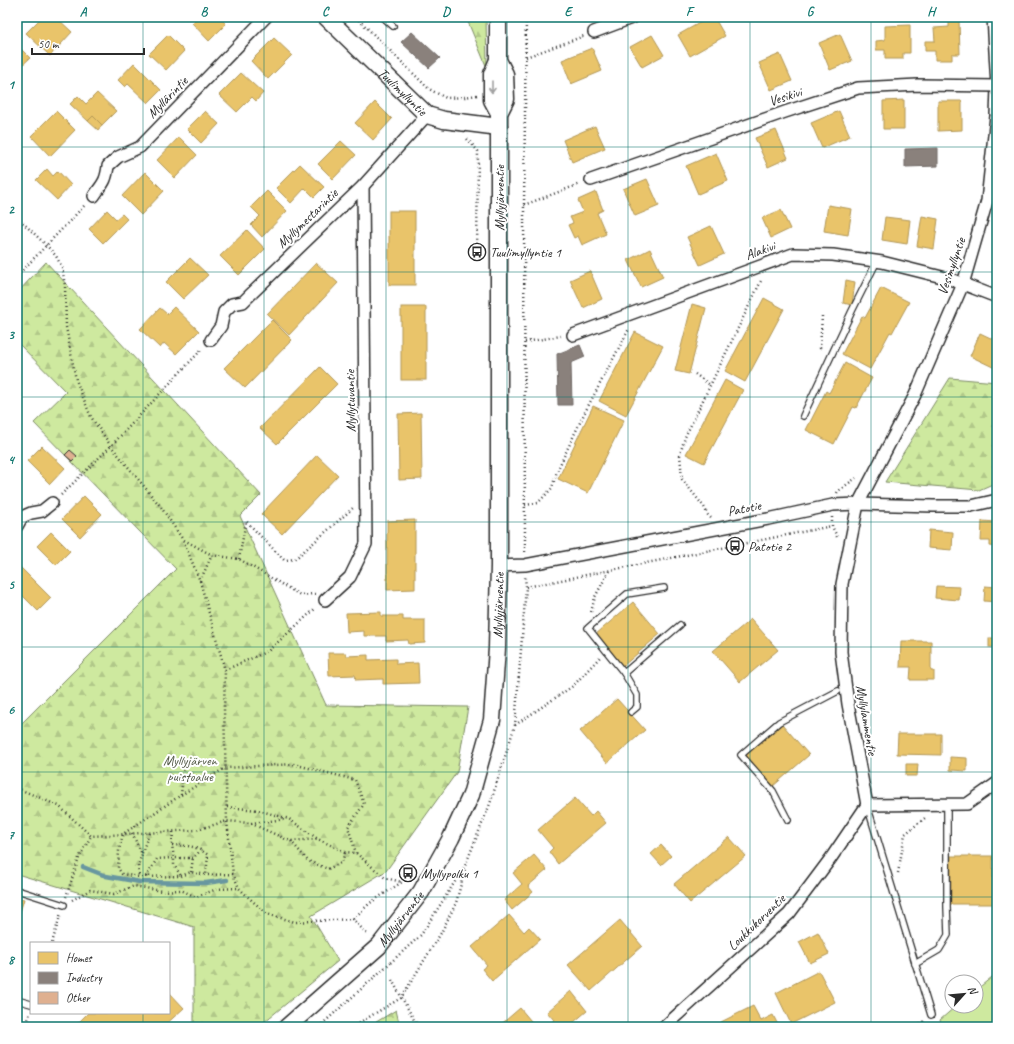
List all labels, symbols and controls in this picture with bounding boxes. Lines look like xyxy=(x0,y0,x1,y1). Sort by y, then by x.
text: A xyxy=(80,4,88,20)
text: B xyxy=(201,4,209,20)
text: C xyxy=(322,4,330,20)
text: D xyxy=(442,4,451,20)
text: E xyxy=(565,4,574,20)
text: F xyxy=(686,4,695,20)
text: G xyxy=(807,4,815,20)
text: H xyxy=(927,4,937,20)
scale bar xyxy=(32,30,144,56)
text: 50 m xyxy=(38,36,60,52)
street label: Tuulimyllyntie xyxy=(374,64,431,120)
street label: Myllärintie xyxy=(143,72,192,122)
text: 1 xyxy=(8,77,16,93)
one-way arrow xyxy=(488,80,496,93)
street label: Vesikivi xyxy=(767,83,806,110)
street label: Myllyjärventie xyxy=(491,164,508,231)
street label: Myllymestarintie xyxy=(273,184,342,252)
text: 2 xyxy=(8,202,15,218)
street label: Vesimyllyntie xyxy=(934,234,970,297)
street label: Alakivi xyxy=(743,236,780,264)
bus stop icon: Tuulimyllyntie 1 xyxy=(467,242,487,262)
place label: Tuulimyllyntie 1 xyxy=(490,244,562,261)
text: 3 xyxy=(8,327,15,343)
street label: Myllytuvantie xyxy=(341,368,360,432)
text: 4 xyxy=(8,452,16,468)
street label: Patotie xyxy=(726,497,764,520)
bus stop icon: Patotie 2 xyxy=(725,536,745,556)
place label: Patotie 2 xyxy=(748,538,793,555)
street label: Myllyjärventie xyxy=(489,571,508,638)
text: 5 xyxy=(8,577,15,593)
street label: Myllylammentie xyxy=(852,684,881,758)
text: 6 xyxy=(8,702,15,718)
park label: Myllyjärven puistoalue xyxy=(163,752,218,785)
text: 7 xyxy=(8,827,15,843)
bus stop icon: Myllypolku 1 xyxy=(398,863,418,883)
place label: Myllypolku 1 xyxy=(421,865,478,882)
street label: Myllyjärventie xyxy=(374,887,428,950)
street label: Loukkukorventie xyxy=(724,890,790,954)
legend xyxy=(30,942,170,1014)
text: Homes xyxy=(66,950,93,966)
text: 8 xyxy=(8,952,16,968)
text: Industry xyxy=(66,970,103,986)
north arrow xyxy=(944,974,984,1014)
text: N xyxy=(965,983,982,998)
text: Other xyxy=(66,990,92,1006)

